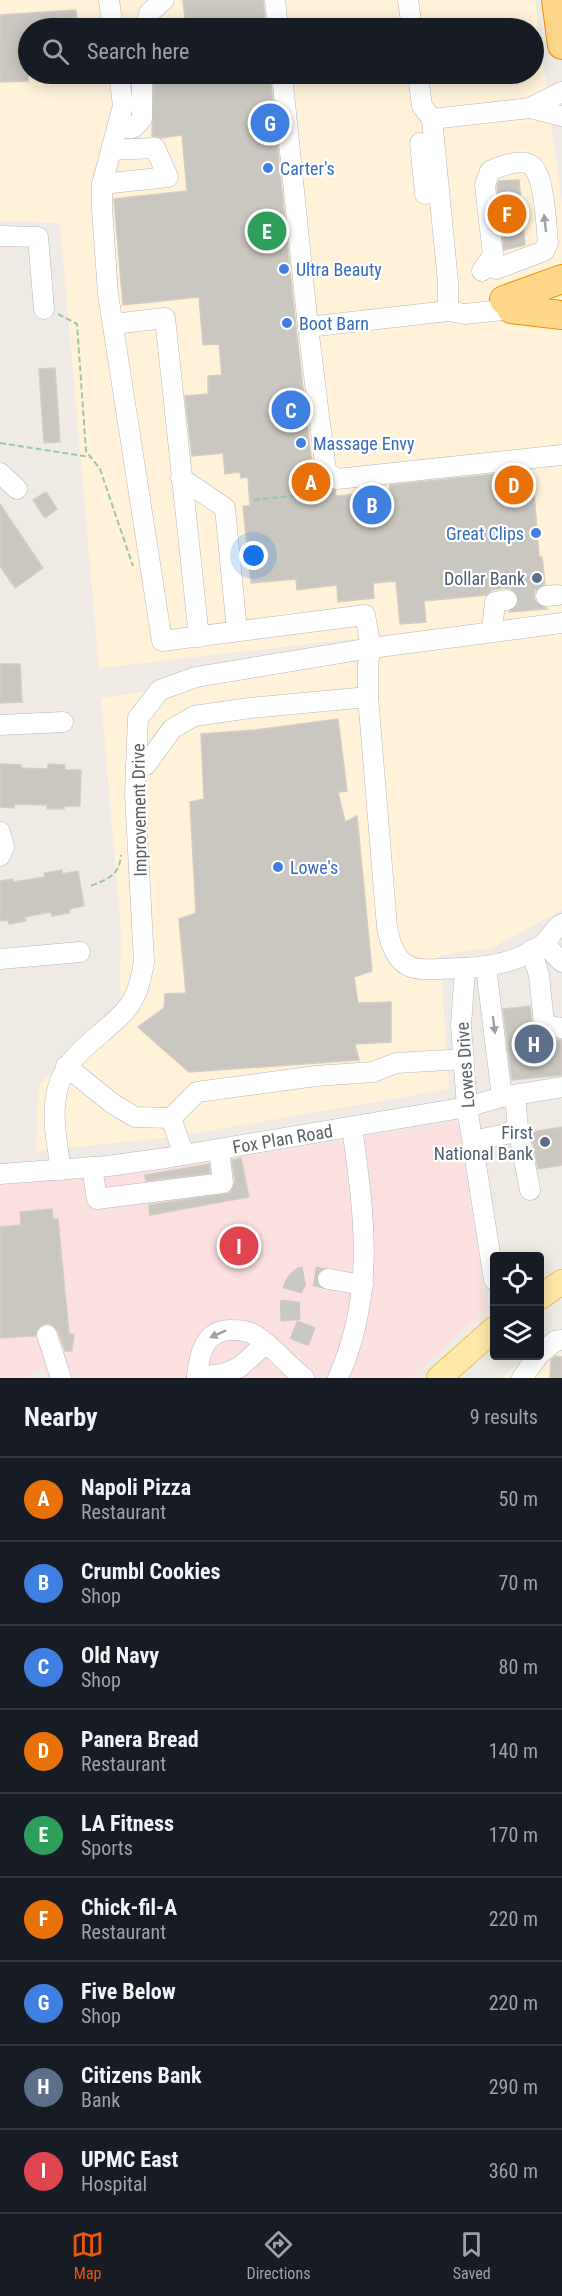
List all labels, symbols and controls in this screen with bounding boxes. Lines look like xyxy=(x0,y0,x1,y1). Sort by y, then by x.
search box xyxy=(18,18,544,84)
icon: search xyxy=(39,35,72,68)
text: Search here xyxy=(87,39,189,64)
pin: G xyxy=(250,100,290,146)
place label: Carter's xyxy=(280,158,335,179)
marker: Carter's xyxy=(261,161,275,175)
pin: F xyxy=(488,192,526,236)
pin: E xyxy=(248,208,286,254)
one-way arrow xyxy=(541,214,550,233)
place label: Ultra Beauty xyxy=(296,259,382,280)
marker: Ultra Beauty xyxy=(277,262,291,276)
place label: Boot Barn xyxy=(299,313,369,334)
marker: Boot Barn xyxy=(280,316,294,330)
pin: C xyxy=(272,388,310,432)
place label: Massage Envy xyxy=(313,433,415,454)
marker: Massage Envy xyxy=(294,436,308,450)
pin: A xyxy=(292,460,330,504)
pin: D xyxy=(494,462,534,508)
pin: B xyxy=(352,482,392,528)
place label: Great Clips xyxy=(446,523,524,544)
marker: Great Clips xyxy=(529,526,543,540)
your location xyxy=(239,541,268,570)
place label: Dollar Bank xyxy=(444,568,525,589)
marker: Dollar Bank xyxy=(530,571,544,585)
street label: Improvement Drive xyxy=(127,743,151,877)
place label: Lowe's xyxy=(290,857,338,878)
marker: Lowe's xyxy=(271,860,285,874)
one-way arrow xyxy=(489,1016,498,1035)
street label: Lowes Drive xyxy=(452,1021,478,1109)
pin: H xyxy=(514,1022,554,1066)
street label: Fox Plan Road xyxy=(231,1119,334,1157)
place label: First National Bank xyxy=(434,1122,533,1164)
marker: First National Bank xyxy=(538,1135,552,1149)
pin: I xyxy=(220,1224,258,1268)
map controls xyxy=(490,1252,544,1360)
button: locate xyxy=(490,1252,544,1306)
button: layers xyxy=(490,1306,544,1360)
one-way arrow xyxy=(209,1329,227,1339)
text: Nearby xyxy=(24,1402,98,1432)
text: 9 results xyxy=(470,1405,538,1429)
text: Napoli Pizza xyxy=(81,1475,191,1500)
text: A xyxy=(38,1487,49,1511)
text: 50 m xyxy=(499,1487,538,1511)
text: Restaurant xyxy=(81,1500,166,1524)
text: Crumbl Cookies xyxy=(81,1559,220,1584)
text: B xyxy=(38,1571,49,1595)
text: 70 m xyxy=(499,1571,538,1595)
text: Shop xyxy=(81,1584,121,1608)
text: Old Navy xyxy=(81,1643,159,1668)
text: C xyxy=(38,1655,49,1679)
text: 80 m xyxy=(499,1655,538,1679)
text: Shop xyxy=(81,1668,121,1692)
text: Panera Bread xyxy=(81,1727,199,1752)
text: D xyxy=(38,1739,49,1763)
text: 140 m xyxy=(489,1739,538,1763)
text: Restaurant xyxy=(81,1752,166,1776)
text: LA Fitness xyxy=(81,1811,174,1836)
text: E xyxy=(39,1823,48,1847)
text: 170 m xyxy=(489,1823,538,1847)
text: Sports xyxy=(81,1836,133,1860)
text: Chick-fil-A xyxy=(81,1895,177,1920)
text: F xyxy=(39,1907,48,1931)
text: 220 m xyxy=(489,1907,538,1931)
text: Restaurant xyxy=(81,1920,166,1944)
text: Five Below xyxy=(81,1979,176,2004)
text: G xyxy=(38,1991,49,2015)
text: 220 m xyxy=(489,1991,538,2015)
text: Shop xyxy=(81,2004,121,2028)
text: Citizens Bank xyxy=(81,2063,202,2088)
text: H xyxy=(37,2075,50,2099)
text: 290 m xyxy=(489,2075,538,2099)
text: Bank xyxy=(81,2088,120,2112)
text: UPMC East xyxy=(81,2147,178,2172)
text: I xyxy=(41,2159,46,2183)
text: 360 m xyxy=(489,2159,538,2183)
text: Hospital xyxy=(81,2172,147,2196)
tab: Map xyxy=(71,2228,104,2283)
tab: Directions xyxy=(247,2228,310,2283)
tab: Saved xyxy=(453,2228,491,2283)

